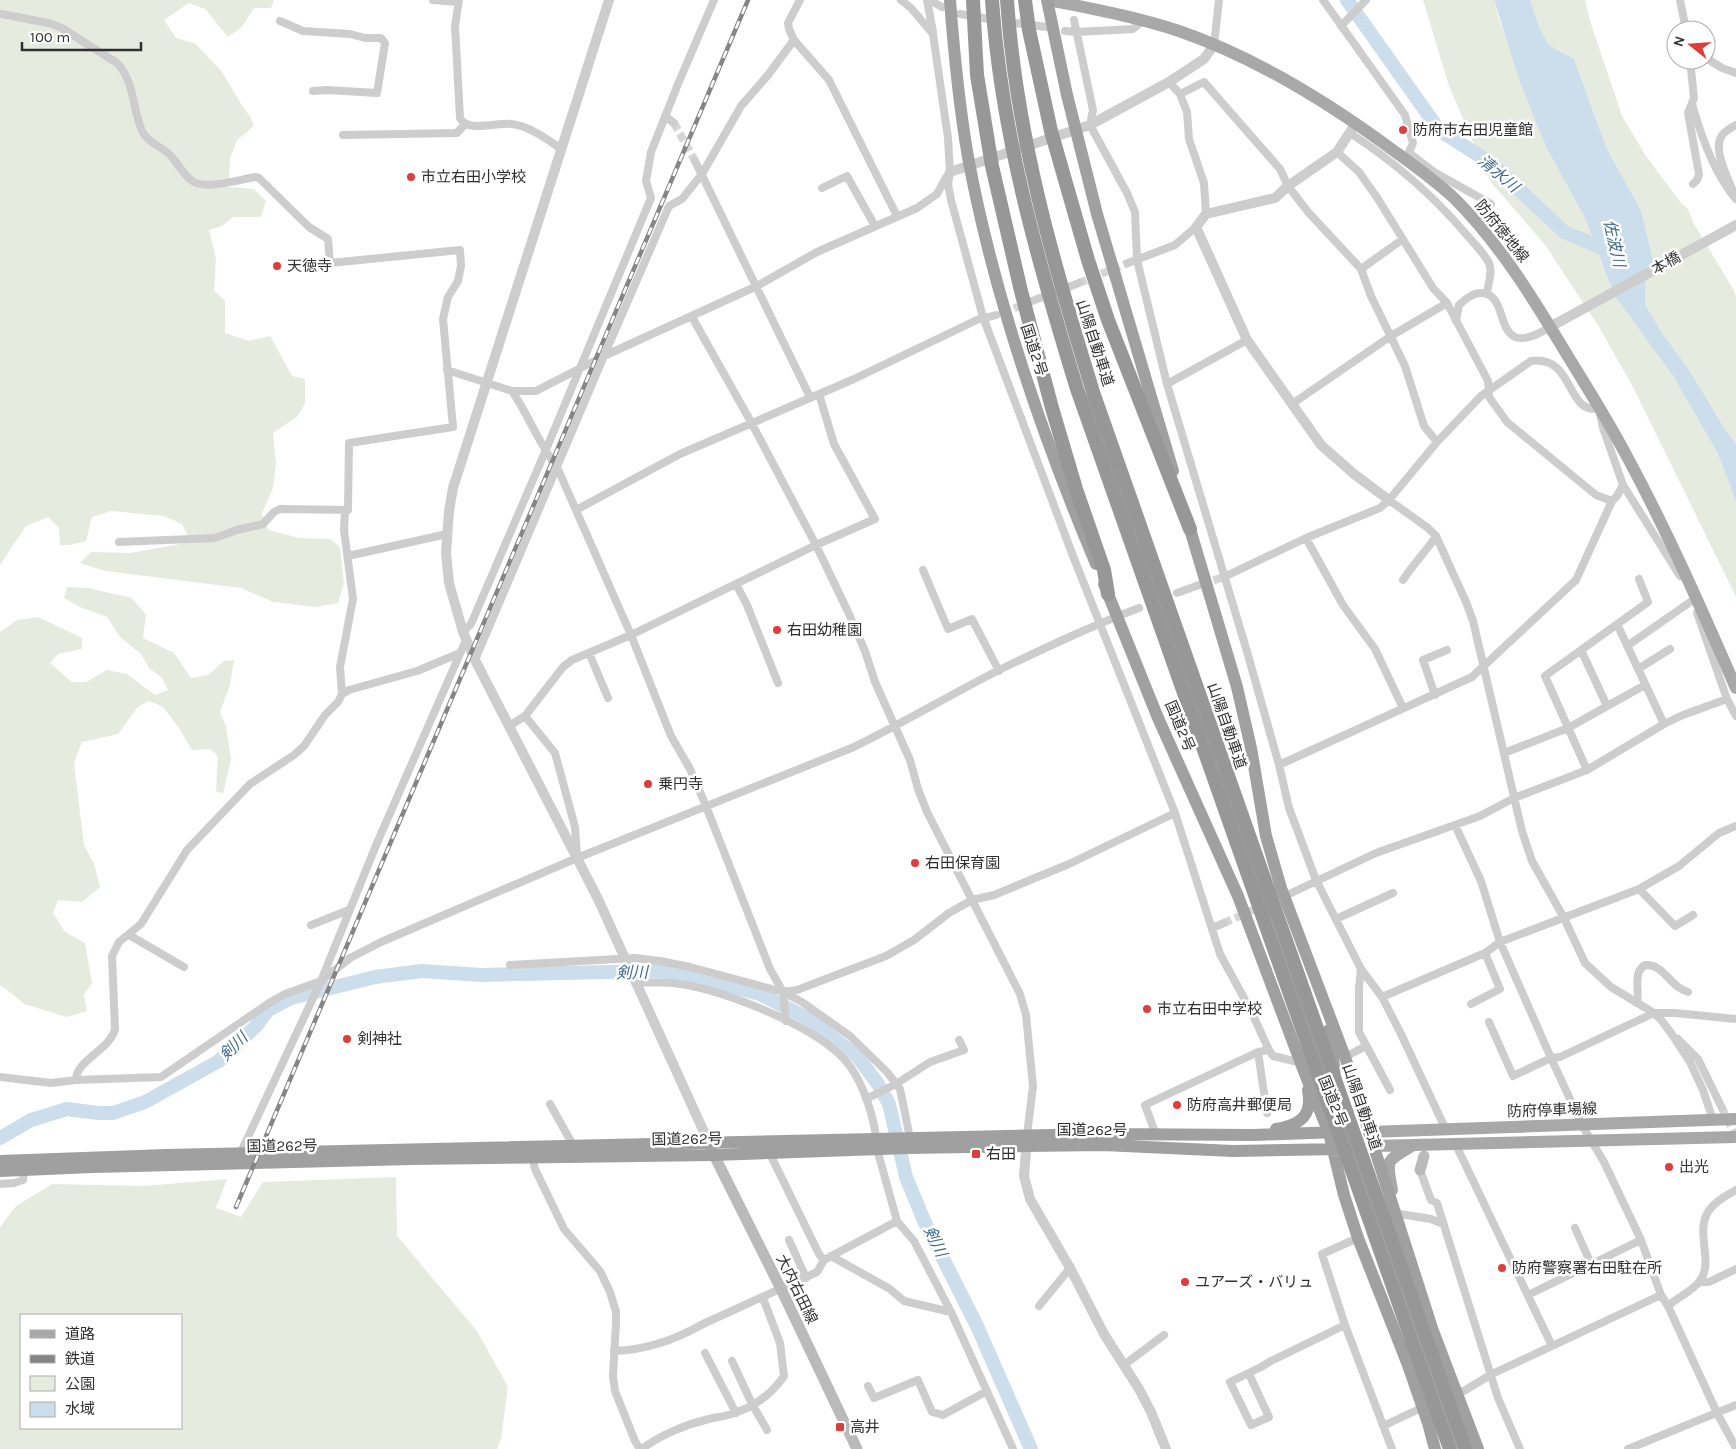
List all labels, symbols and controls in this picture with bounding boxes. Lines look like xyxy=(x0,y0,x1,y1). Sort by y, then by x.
scale bar xyxy=(22,20,141,52)
north arrow xyxy=(1666,20,1716,70)
text: 100 m xyxy=(30,28,70,46)
text: N xyxy=(1669,34,1689,49)
place label: 防府市右田児童館 xyxy=(1413,121,1533,139)
marker: 防府市右田児童館 xyxy=(1397,124,1409,136)
water label: 清水川 xyxy=(1474,151,1525,197)
place label: 市立右田小学校 xyxy=(421,168,526,186)
marker: 市立右田小学校 xyxy=(405,171,417,183)
street label: 防府徳地線 xyxy=(1471,196,1533,266)
water label: 佐波川 xyxy=(1600,218,1630,271)
street label: 本橋 xyxy=(1649,248,1683,278)
place label: 天徳寺 xyxy=(287,257,332,275)
marker: 天徳寺 xyxy=(271,260,283,272)
street label: 山陽自動車道 xyxy=(1073,297,1117,389)
street label: 国道2号 xyxy=(1017,322,1051,378)
place label: 右田幼稚園 xyxy=(787,621,862,639)
marker: 右田幼稚園 xyxy=(771,624,783,636)
street label: 山陽自動車道 xyxy=(1204,681,1250,771)
street label: 国道2号 xyxy=(1161,698,1199,754)
place label: 乗円寺 xyxy=(658,775,703,793)
marker: 乗円寺 xyxy=(642,778,654,790)
place label: 右田保育園 xyxy=(925,854,1000,872)
marker: 右田保育園 xyxy=(909,857,921,869)
water label: 剣川 xyxy=(616,963,650,982)
place label: 市立右田中学校 xyxy=(1157,1000,1262,1018)
marker: 市立右田中学校 xyxy=(1141,1003,1153,1015)
water label: 剣川 xyxy=(215,1027,253,1064)
place label: 剣神社 xyxy=(357,1030,402,1048)
marker: 剣神社 xyxy=(341,1033,353,1045)
street label: 山陽自動車道 xyxy=(1339,1062,1385,1152)
street label: 国道2号 xyxy=(1315,1073,1351,1129)
place label: 防府高井郵便局 xyxy=(1187,1096,1292,1114)
marker: 防府高井郵便局 xyxy=(1171,1099,1183,1111)
street label: 防府停車場線 xyxy=(1507,1099,1597,1121)
street label: 国道262号 xyxy=(1057,1121,1127,1139)
street label: 国道262号 xyxy=(651,1129,723,1149)
street label: 国道262号 xyxy=(246,1136,318,1156)
place label: 右田 xyxy=(986,1145,1016,1163)
marker: 右田 xyxy=(970,1148,982,1160)
place label: 出光 xyxy=(1679,1158,1709,1176)
marker: 出光 xyxy=(1663,1161,1675,1173)
water label: 剣川 xyxy=(920,1223,952,1262)
street label: 大内右田線 xyxy=(772,1251,822,1327)
place label: 防府警察署右田駐在所 xyxy=(1512,1259,1662,1277)
marker: 防府警察署右田駐在所 xyxy=(1496,1262,1508,1274)
place label: ユアーズ・バリュ xyxy=(1195,1273,1313,1291)
marker: ユアーズ・バリュ xyxy=(1179,1276,1191,1288)
legend xyxy=(20,1314,182,1429)
text: 道路 xyxy=(65,1325,95,1343)
text: 鉄道 xyxy=(65,1350,95,1368)
text: 公園 xyxy=(65,1375,95,1393)
text: 水域 xyxy=(65,1400,95,1418)
place label: 高井 xyxy=(850,1418,880,1436)
marker: 高井 xyxy=(834,1421,846,1433)

